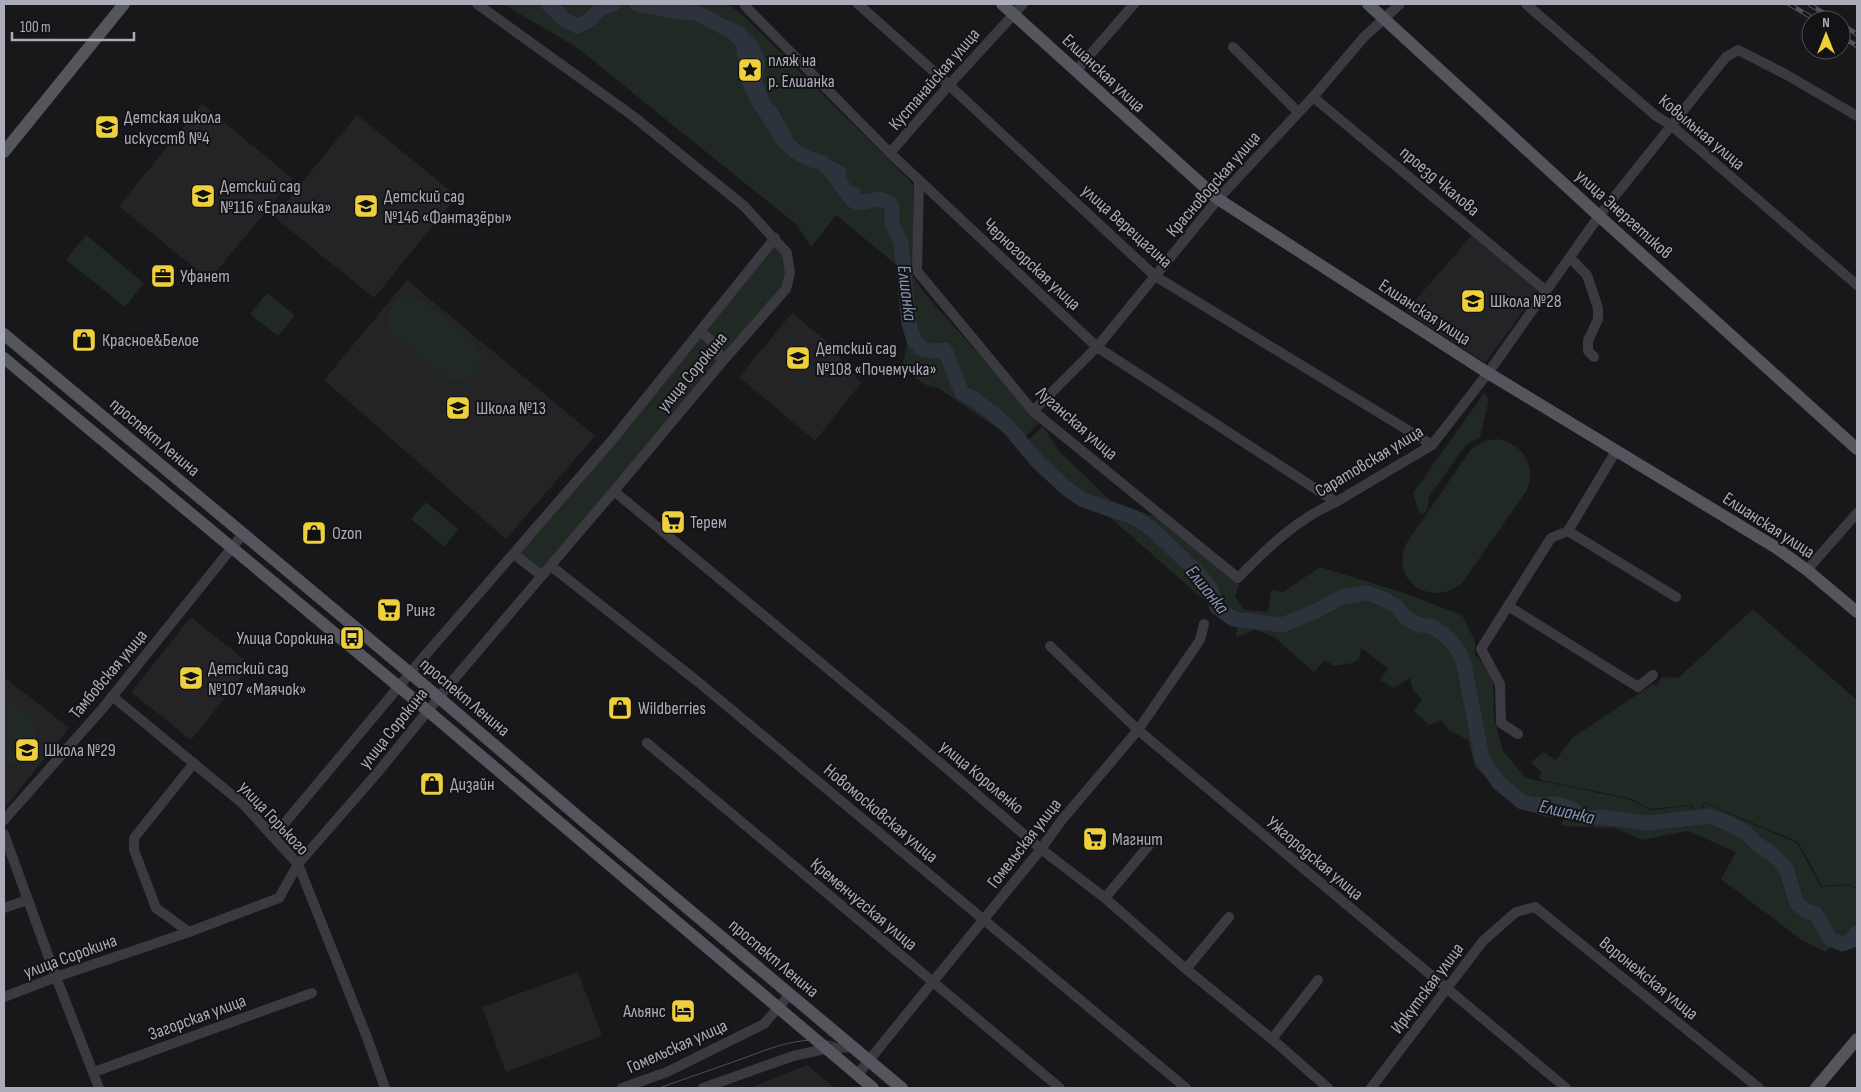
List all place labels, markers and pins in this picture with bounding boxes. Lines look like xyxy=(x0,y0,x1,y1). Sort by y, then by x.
place label: пляж на р. Елшанка xyxy=(768,50,835,92)
place icon: пляж на р. Елшанка xyxy=(737,57,763,83)
place label: Детская школа искусств №4 xyxy=(124,107,221,149)
school or university icon: Детская школа искусств №4 xyxy=(94,114,120,140)
place label: Детский сад №116 «Ералашка» xyxy=(220,176,331,218)
school or university icon: Детский сад №116 «Ералашка» xyxy=(190,183,216,209)
place label: Детский сад №146 «Фантазёры» xyxy=(384,186,512,228)
school or university icon: Детский сад №146 «Фантазёры» xyxy=(353,193,379,219)
office icon: Уфанет xyxy=(150,263,176,289)
place label: Уфанет xyxy=(180,266,230,287)
school or university icon: Школа №28 xyxy=(1460,288,1486,314)
place label: Школа №28 xyxy=(1490,291,1562,312)
shop icon: Красное&Белое xyxy=(71,327,97,353)
place label: Красное&Белое xyxy=(102,330,199,351)
place label: Детский сад №108 «Почемучка» xyxy=(816,338,937,380)
school or university icon: Детский сад №108 «Почемучка» xyxy=(785,345,811,371)
school or university icon: Школа №13 xyxy=(445,395,471,421)
place label: Школа №13 xyxy=(476,398,546,419)
supermarket icon: Терем xyxy=(660,509,686,535)
place label: Терем xyxy=(690,512,727,533)
shop icon: Ozon xyxy=(301,520,327,546)
place label: Ozon xyxy=(332,523,362,544)
supermarket icon: Ринг xyxy=(376,597,402,623)
place label: Ринг xyxy=(406,600,435,621)
bus stop icon: Улица Сорокина xyxy=(339,625,365,651)
place label: Улица Сорокина xyxy=(237,628,334,649)
place label: Детский сад №107 «Маячок» xyxy=(208,658,306,700)
school or university icon: Детский сад №107 «Маячок» xyxy=(178,665,204,691)
shop icon: Wildberries xyxy=(607,695,633,721)
place label: Wildberries xyxy=(638,698,706,719)
school or university icon: Школа №29 xyxy=(14,737,40,763)
place label: Школа №29 xyxy=(44,740,116,761)
shop icon: Дизайн xyxy=(419,771,445,797)
place label: Дизайн xyxy=(450,774,495,795)
supermarket icon: Магнит xyxy=(1082,826,1108,852)
place label: Магнит xyxy=(1112,829,1163,850)
hotel icon: Альянс xyxy=(670,998,696,1024)
place label: Альянс xyxy=(622,1001,666,1022)

